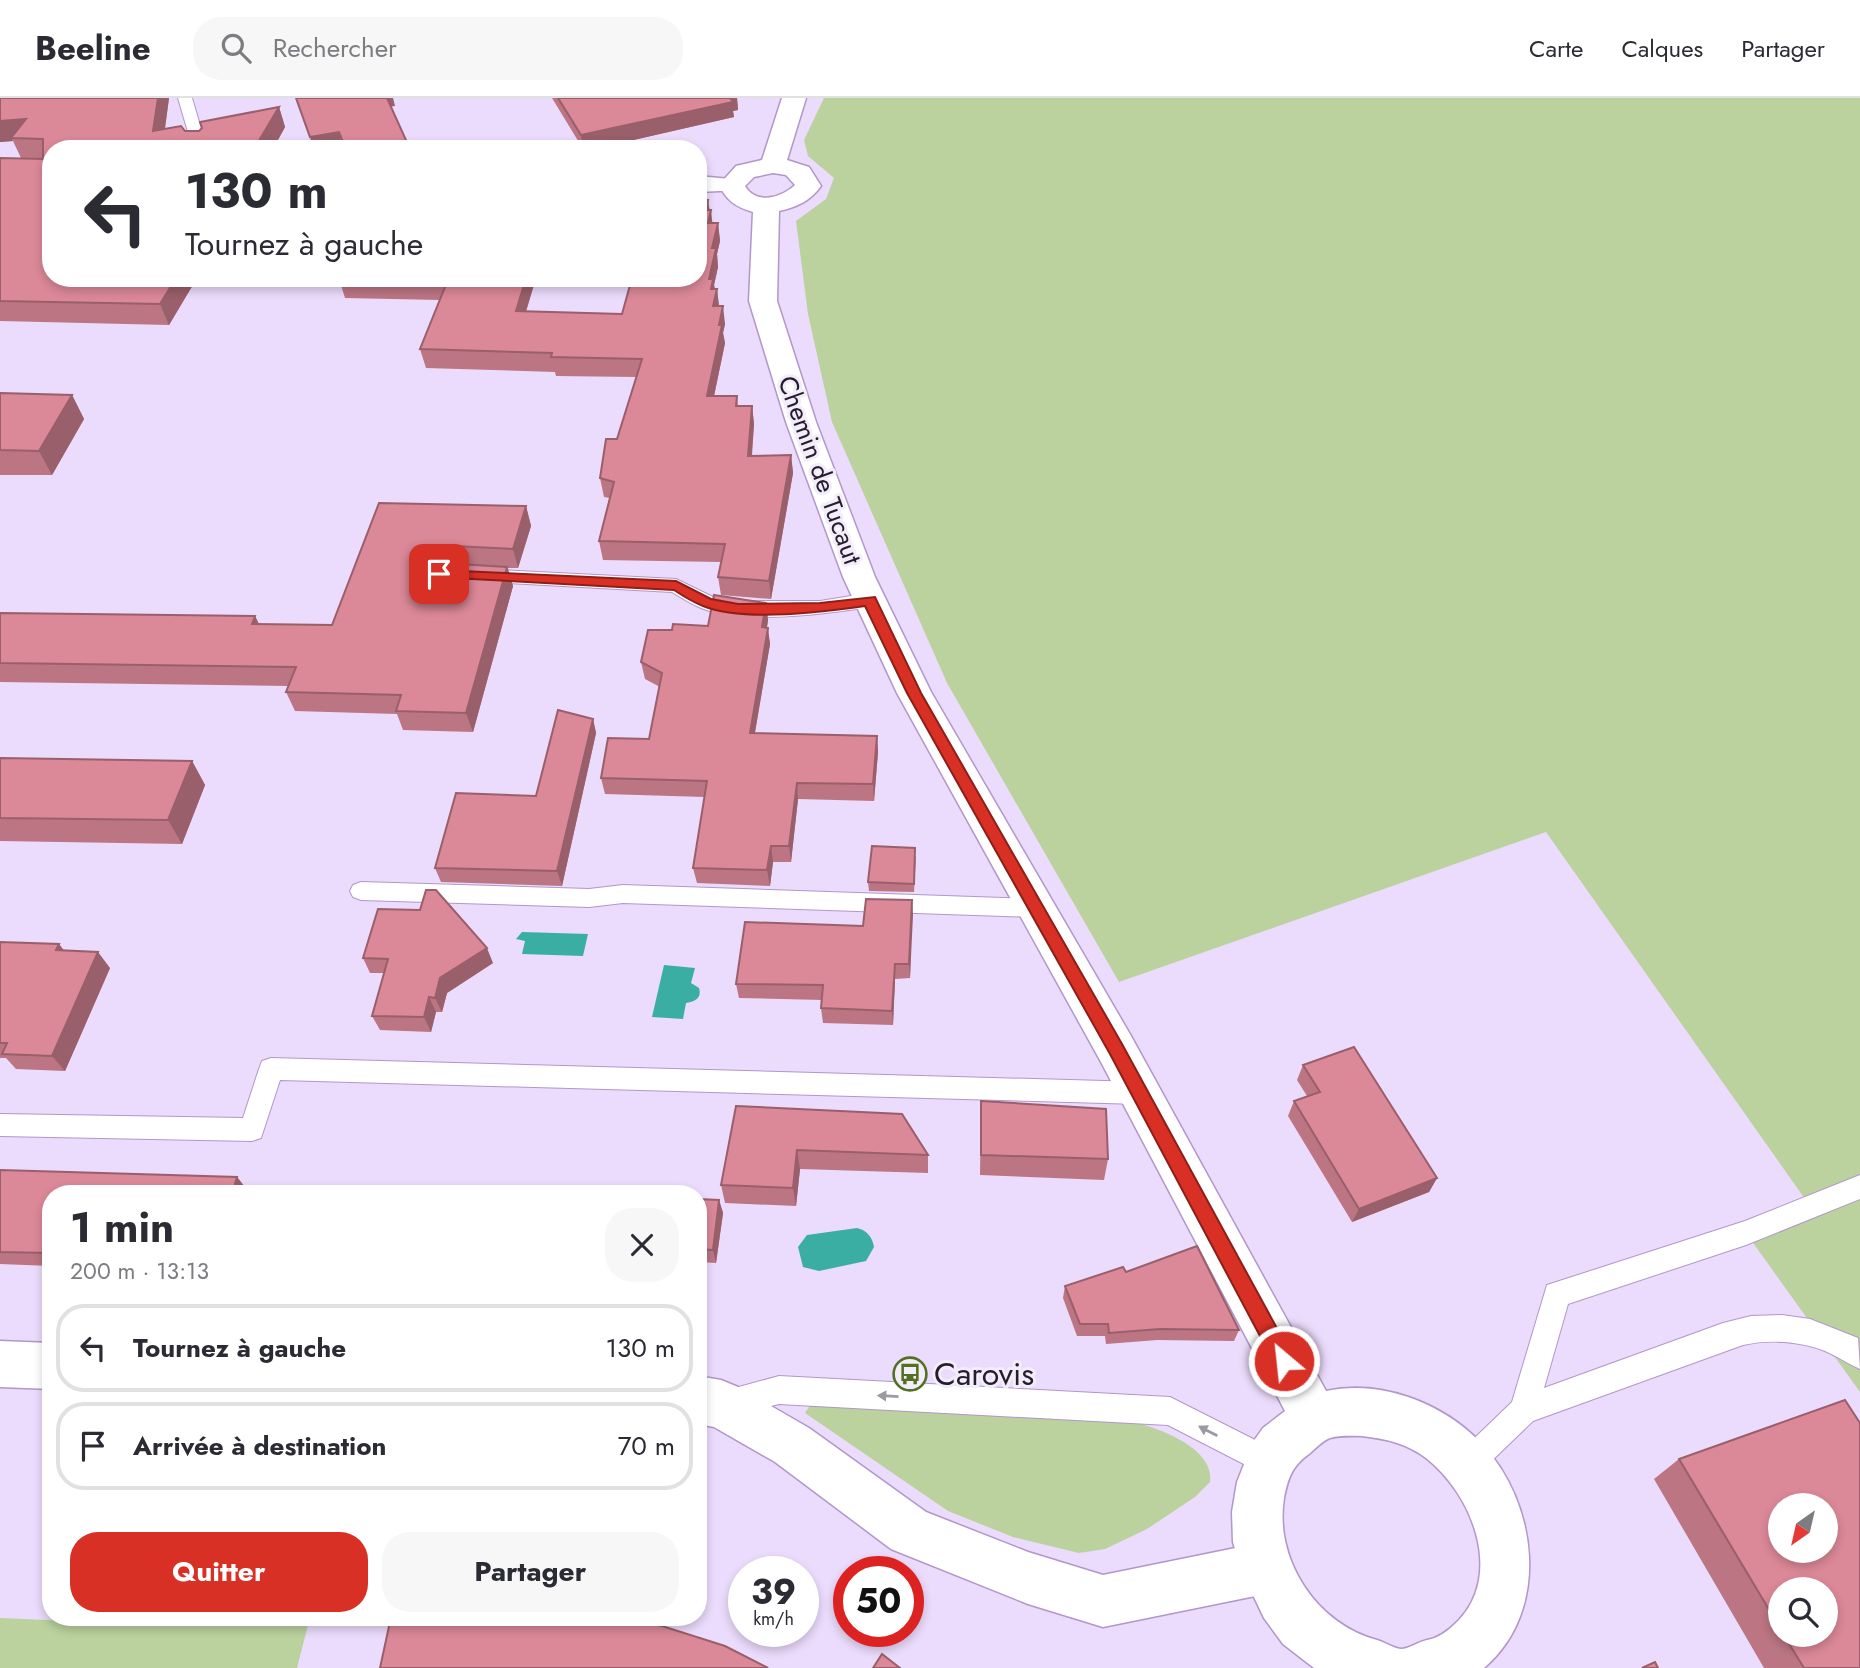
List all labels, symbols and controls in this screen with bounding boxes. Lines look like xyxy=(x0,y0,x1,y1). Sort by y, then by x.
search box xyxy=(193,17,683,80)
text: Beeline xyxy=(35,25,151,72)
icon: search xyxy=(217,29,255,67)
text: Rechercher xyxy=(273,29,397,67)
text: Carte xyxy=(1529,31,1583,66)
text: Calques xyxy=(1621,31,1703,66)
text: Partager xyxy=(1741,31,1825,66)
text: 130 m xyxy=(185,156,328,226)
icon: left xyxy=(70,168,161,259)
text: Tournez à gauche xyxy=(185,221,423,267)
street label: Chemin de Tucaut xyxy=(768,371,872,570)
pin xyxy=(409,544,469,604)
icon: arrive xyxy=(420,555,458,593)
text: 1 min xyxy=(70,1197,174,1258)
button: close xyxy=(605,1208,679,1282)
text: 200 m · 13:13 xyxy=(70,1254,209,1288)
position arrow xyxy=(1247,1324,1321,1398)
icon: left xyxy=(74,1329,112,1367)
text: Tournez à gauche xyxy=(133,1329,346,1367)
text: 130 m xyxy=(605,1329,675,1367)
place label: Carovis xyxy=(934,1351,1034,1397)
bus stop icon: Carovis xyxy=(891,1355,929,1393)
one-way arrow xyxy=(877,1390,899,1401)
one-way arrow xyxy=(1198,1425,1218,1437)
icon: arrive xyxy=(74,1427,112,1465)
text: Arrivée à destination xyxy=(133,1427,386,1465)
text: 70 m xyxy=(618,1427,675,1465)
north arrow xyxy=(1768,1493,1838,1563)
map controls xyxy=(1768,1493,1838,1647)
button: Quitter xyxy=(70,1532,368,1612)
button: Partager xyxy=(382,1532,679,1612)
speed limit sign: 50 xyxy=(833,1556,924,1647)
text: 39 xyxy=(751,1567,796,1617)
button: search xyxy=(1768,1577,1838,1647)
text: km/h xyxy=(753,1606,794,1632)

